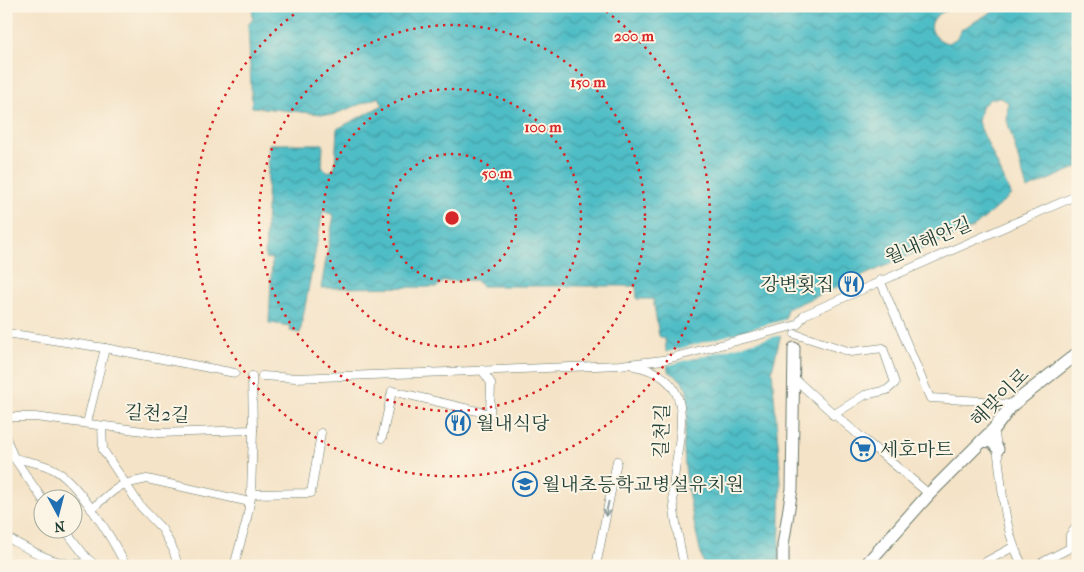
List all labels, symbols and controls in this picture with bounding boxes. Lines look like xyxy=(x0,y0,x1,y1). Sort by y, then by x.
text: 200 m xyxy=(614,27,654,45)
text: 150 m xyxy=(570,73,606,91)
text: 100 m xyxy=(524,118,562,136)
text: 50 m xyxy=(482,164,513,182)
centre of rings xyxy=(443,209,461,227)
street label: 월내해안길 xyxy=(882,213,975,269)
restaurant icon: 강변횟집 xyxy=(838,271,864,297)
place label: 강변횟집 xyxy=(761,274,834,296)
street label: 해맞이로 xyxy=(966,364,1033,431)
street label: 길천2길 xyxy=(124,401,190,427)
street label: 길천길 xyxy=(650,403,674,459)
restaurant icon: 월내식당 xyxy=(445,410,471,436)
place label: 월내식당 xyxy=(476,413,550,435)
supermarket icon: 세호마트 xyxy=(850,436,876,462)
place label: 세호마트 xyxy=(880,439,953,461)
school or university icon: 월내초등학교병설유치원 xyxy=(512,471,538,497)
place label: 월내초등학교병설유치원 xyxy=(542,474,744,496)
north arrow xyxy=(32,490,82,540)
one-way arrow xyxy=(601,501,611,517)
text: N xyxy=(53,517,66,536)

